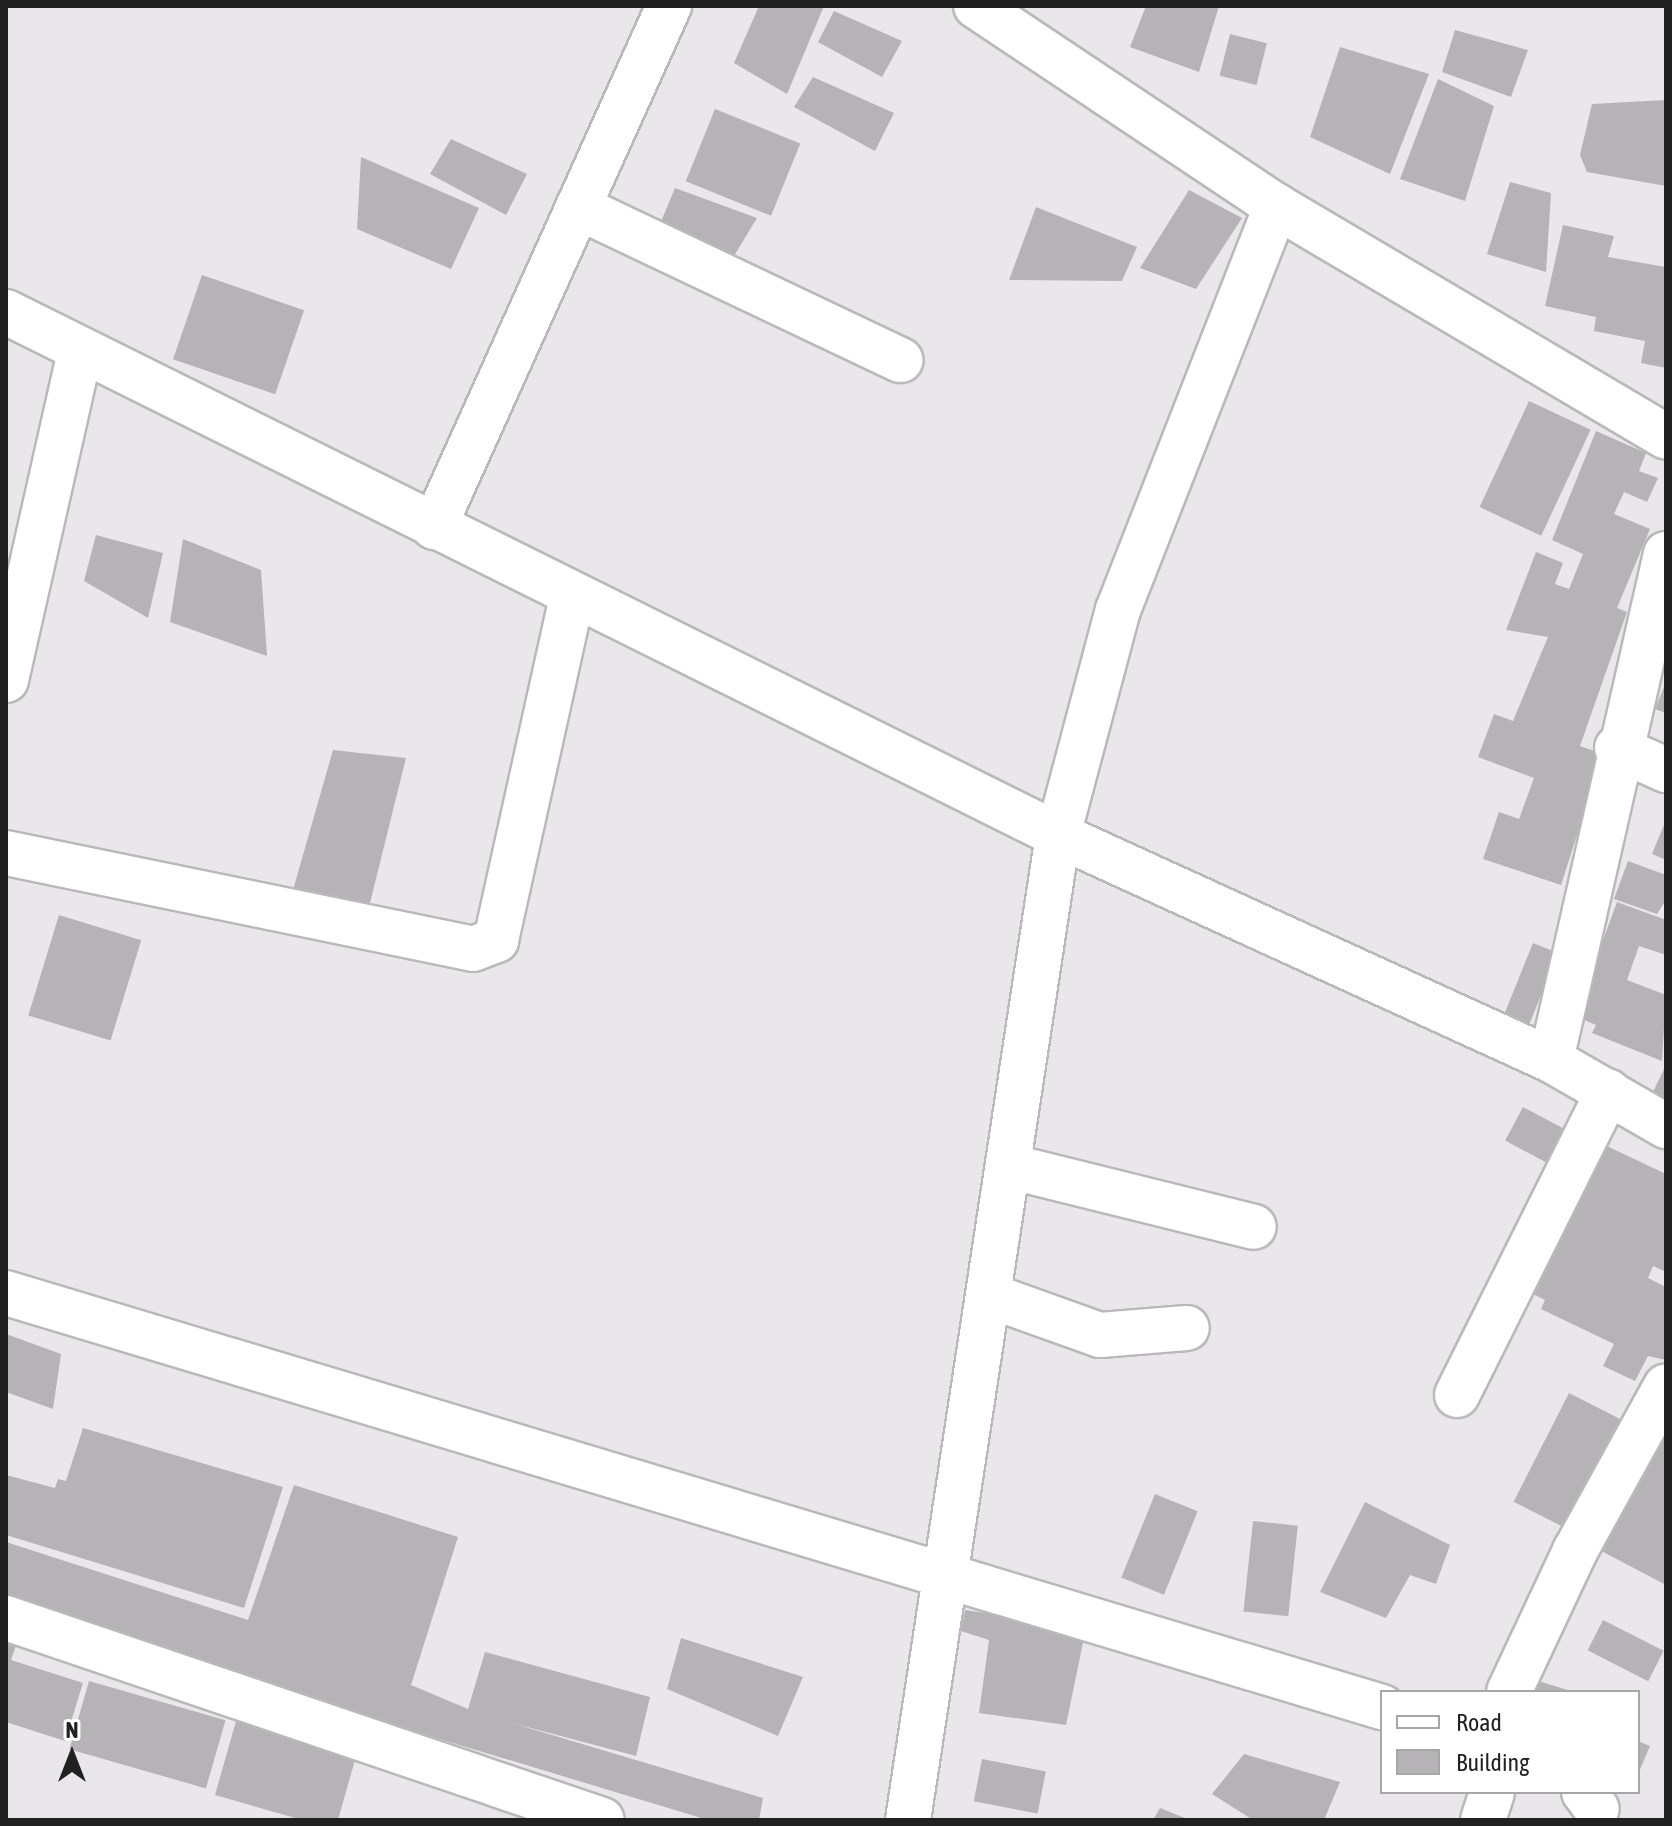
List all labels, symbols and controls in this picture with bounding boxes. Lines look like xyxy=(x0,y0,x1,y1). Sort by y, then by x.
legend xyxy=(1380,1690,1640,1794)
text: Road xyxy=(1456,1709,1502,1736)
north arrow xyxy=(32,1714,112,1794)
text: N xyxy=(66,1717,78,1743)
text: Building xyxy=(1456,1749,1529,1776)

